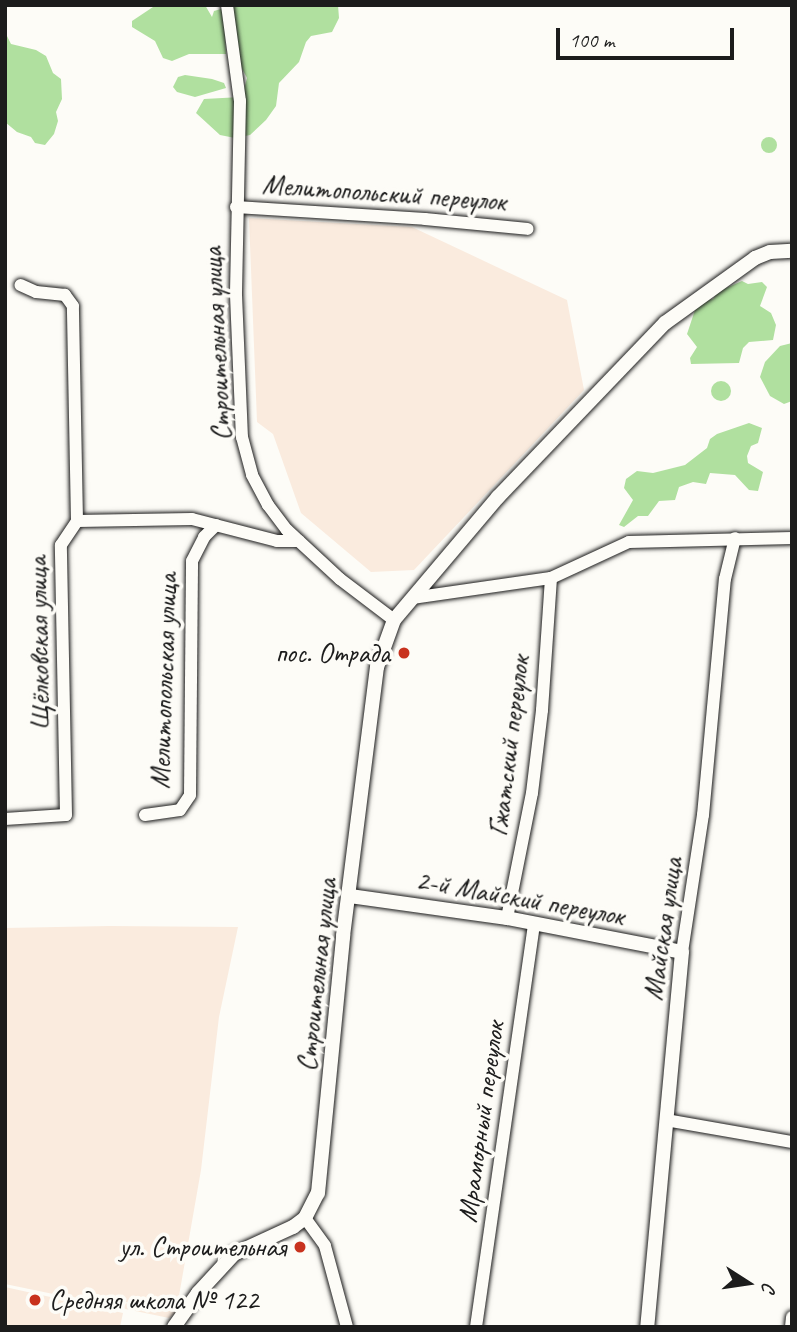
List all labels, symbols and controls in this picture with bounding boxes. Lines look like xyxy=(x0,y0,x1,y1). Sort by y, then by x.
scale bar xyxy=(559,14,738,58)
text: 100 m xyxy=(569,27,614,53)
street label: Мелитопольский переулок xyxy=(261,168,507,218)
street label: Строительная улица xyxy=(195,245,239,443)
street label: Щёлковская улица xyxy=(21,556,57,730)
street label: Мелитопольская улица xyxy=(143,572,185,790)
place label: пос. Отрада xyxy=(275,636,390,670)
marker: пос. Отрада xyxy=(396,645,412,661)
street label: Гжатский переулок xyxy=(481,654,537,838)
street label: Майская улица xyxy=(636,855,690,1003)
street label: 2-й Майский переулок xyxy=(413,863,627,933)
street label: Строительная улица xyxy=(290,876,344,1074)
street label: Мраморный переулок xyxy=(450,1019,512,1225)
place label: ул. Строительная xyxy=(119,1230,286,1264)
marker: ул. Строительная xyxy=(292,1239,308,1255)
north arrow xyxy=(713,1248,783,1318)
text: С xyxy=(756,1280,781,1294)
place label: Средняя школа № 122 xyxy=(49,1283,258,1317)
marker: Средняя школа № 122 xyxy=(27,1292,43,1308)

